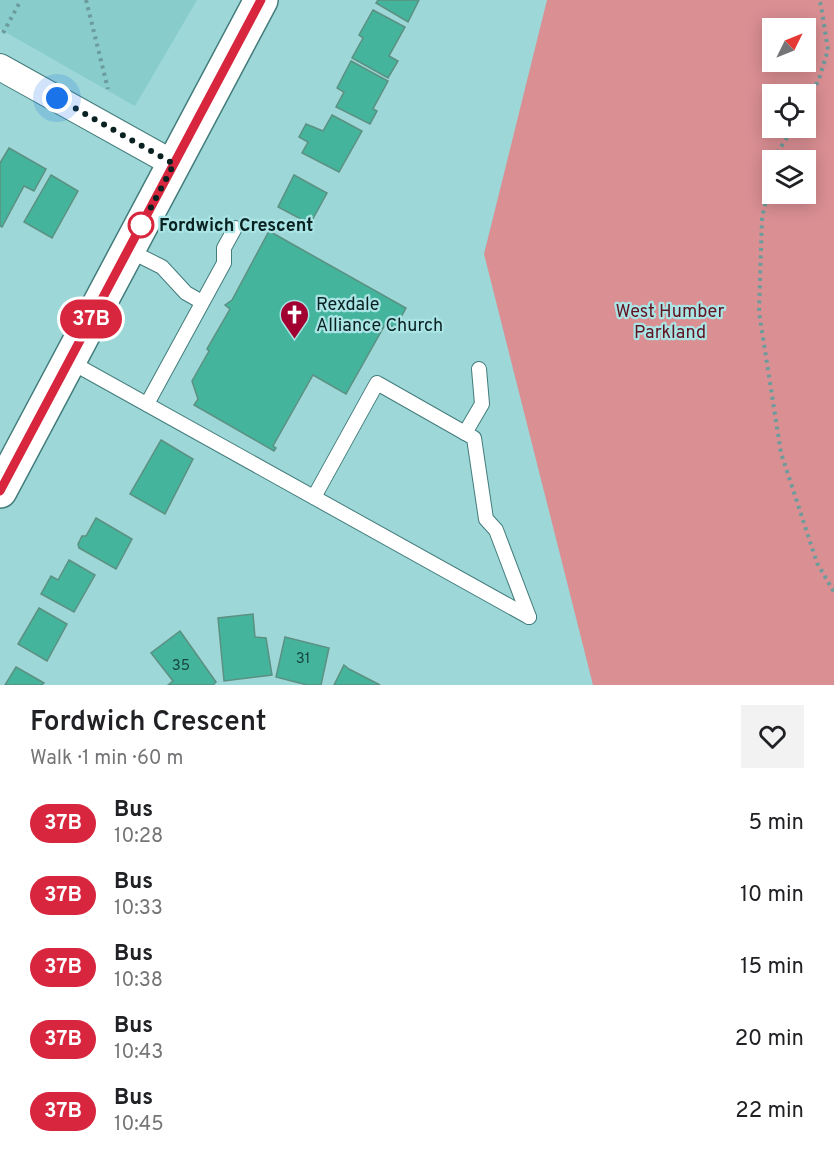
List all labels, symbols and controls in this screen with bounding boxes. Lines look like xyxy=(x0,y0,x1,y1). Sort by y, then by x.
north arrow xyxy=(762,18,816,72)
map controls xyxy=(762,18,816,204)
your location xyxy=(42,83,72,113)
button: locate xyxy=(762,84,816,138)
button: layers xyxy=(762,150,816,204)
marker: Fordwich Crescent xyxy=(128,212,154,238)
place label: Fordwich Crescent xyxy=(159,215,313,238)
place label: Rexdale Alliance Church xyxy=(316,294,443,338)
church icon: Rexdale Alliance Church xyxy=(279,298,311,340)
line badge: 37B xyxy=(56,300,125,338)
park label: West Humber Parkland xyxy=(616,301,724,345)
text: 37B xyxy=(72,306,110,333)
house number: 31 xyxy=(296,650,310,669)
house number: 35 xyxy=(172,657,190,676)
text: Fordwich Crescent xyxy=(30,705,267,741)
button: heart xyxy=(741,705,804,768)
text: Walk · 1 min · 60 m xyxy=(30,746,183,772)
text: Bus xyxy=(114,797,153,824)
text: 37B xyxy=(44,810,82,837)
text: 5 min xyxy=(749,810,804,837)
text: 10:28 xyxy=(114,824,163,850)
text: Bus xyxy=(114,869,153,896)
text: 37B xyxy=(44,882,82,909)
text: 10 min xyxy=(740,882,804,909)
text: 10:33 xyxy=(114,896,163,922)
text: Bus xyxy=(114,941,153,968)
text: 37B xyxy=(44,954,82,981)
text: 15 min xyxy=(740,954,804,981)
text: 10:38 xyxy=(114,968,163,994)
text: Bus xyxy=(114,1013,153,1040)
text: 37B xyxy=(44,1026,82,1053)
text: 20 min xyxy=(735,1026,804,1053)
text: 10:43 xyxy=(114,1040,163,1066)
text: Bus xyxy=(114,1085,153,1112)
text: 37B xyxy=(44,1098,82,1125)
text: 22 min xyxy=(735,1098,804,1125)
text: 10:45 xyxy=(114,1112,164,1138)

